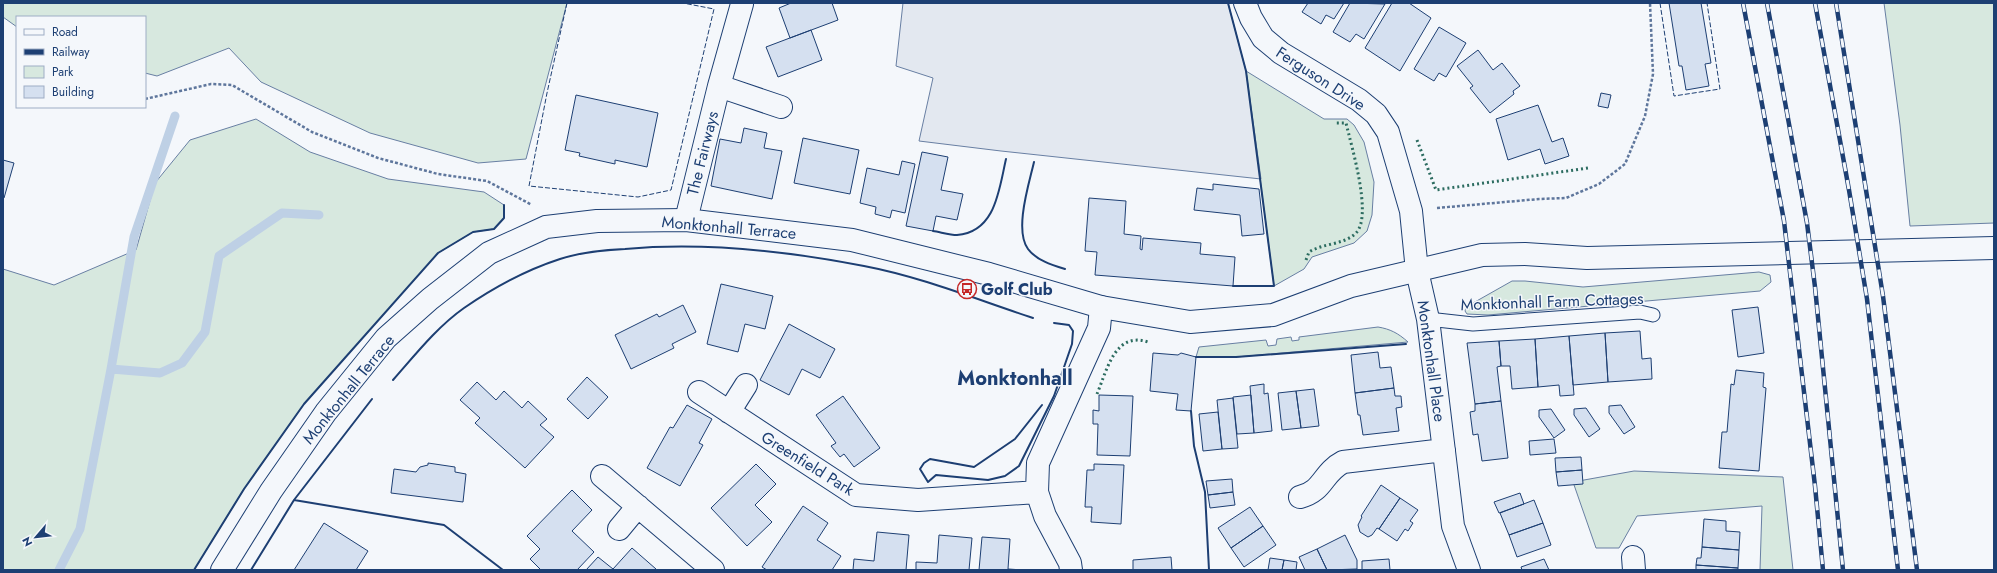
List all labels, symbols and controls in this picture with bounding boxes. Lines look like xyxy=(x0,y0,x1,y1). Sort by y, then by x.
legend xyxy=(16,16,146,108)
text: Road xyxy=(52,23,78,41)
street label: Ferguson Drive xyxy=(1271,41,1370,116)
text: Railway xyxy=(52,43,90,61)
text: Park xyxy=(52,63,74,81)
text: Building xyxy=(52,83,94,101)
street label: The Fairways xyxy=(681,109,724,198)
street label: Monktonhall Terrace xyxy=(661,210,797,245)
bus stop icon: Golf Club xyxy=(956,278,978,300)
place label: Golf Club xyxy=(981,278,1053,301)
street label: Monktonhall Farm Cottages xyxy=(1460,287,1644,316)
street label: Monktonhall Place xyxy=(1412,299,1451,423)
street label: Monktonhall Terrace xyxy=(297,330,400,449)
district label: Monktonhall xyxy=(957,364,1073,393)
street label: Greenfield Park xyxy=(757,426,859,502)
north arrow xyxy=(16,517,56,557)
text: N xyxy=(18,534,36,549)

